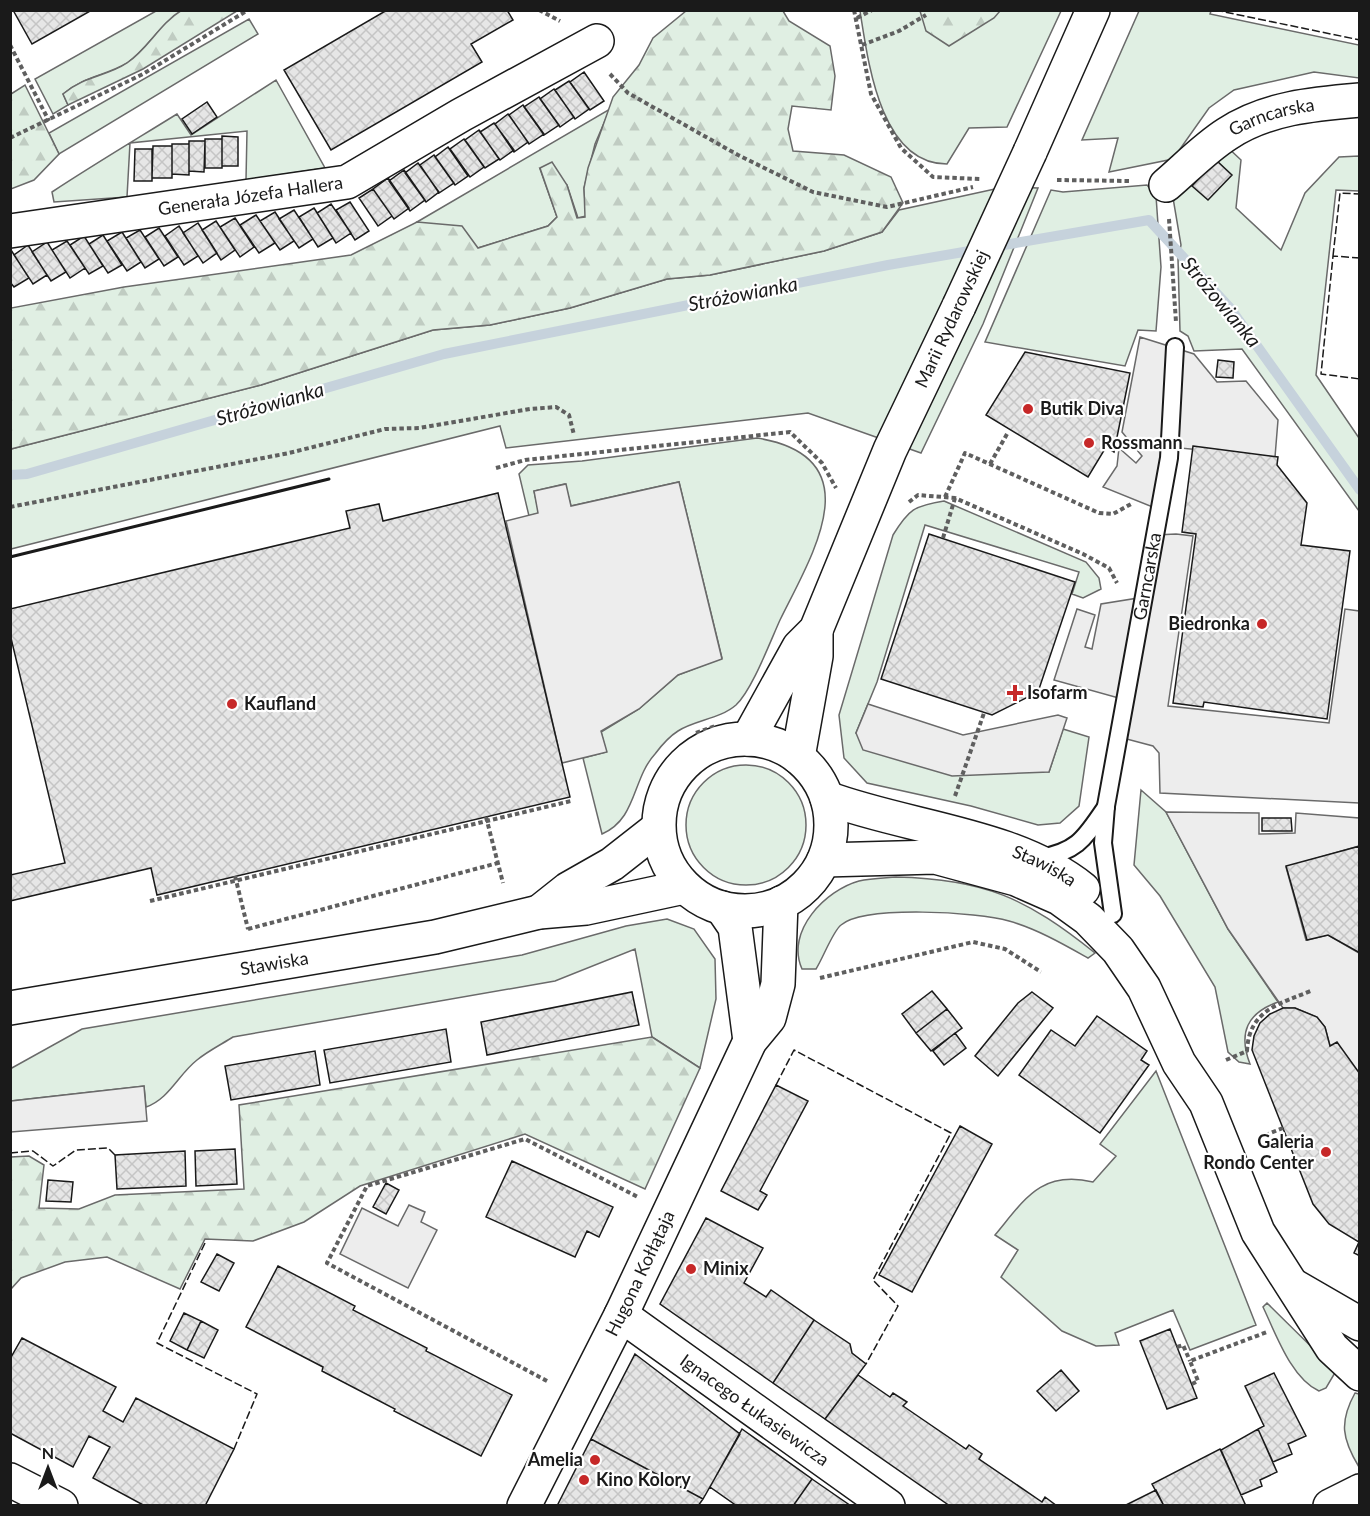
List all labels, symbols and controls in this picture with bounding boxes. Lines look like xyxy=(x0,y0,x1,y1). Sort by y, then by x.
street label: Garncarska xyxy=(1224,93,1316,140)
street label: Generała Józefa Hallera xyxy=(156,171,344,219)
street label: Marii Rydarowskiej xyxy=(910,246,993,391)
water label: Stróżowianka xyxy=(1177,251,1267,352)
water label: Stróżowianka xyxy=(686,271,800,315)
water label: Stróżowianka xyxy=(213,376,326,430)
place label: Butik Diva xyxy=(1040,397,1124,419)
marker: Butik Diva xyxy=(1021,402,1035,416)
place label: Rossmann xyxy=(1101,431,1183,453)
marker: Rossmann xyxy=(1082,436,1096,450)
street label: Garncarska xyxy=(1128,531,1165,622)
place label: Biedronka xyxy=(1168,612,1250,634)
marker: Biedronka xyxy=(1255,617,1269,631)
place label: Isofarm xyxy=(1027,681,1087,703)
marker: Isofarm xyxy=(1008,686,1022,700)
place label: Kaufland xyxy=(244,692,316,714)
marker: Kaufland xyxy=(225,697,239,711)
street label: Stawiska xyxy=(1009,840,1081,891)
street label: Stawiska xyxy=(238,946,310,979)
place label: Galeria Rondo Center xyxy=(1203,1130,1314,1173)
marker: Galeria Rondo Center xyxy=(1319,1145,1333,1159)
street label: Hugona Kołłątaja xyxy=(600,1207,679,1340)
place label: Minix xyxy=(703,1257,749,1279)
marker: Minix xyxy=(684,1262,698,1276)
street label: Ignacego Łukasiewicza xyxy=(676,1349,834,1470)
north arrow xyxy=(18,1438,78,1498)
text: N xyxy=(42,1443,54,1462)
place label: Amelia xyxy=(527,1448,583,1470)
marker: Amelia xyxy=(588,1453,602,1467)
place label: Kino Kolory xyxy=(596,1468,691,1490)
marker: Kino Kolory xyxy=(577,1473,591,1487)

